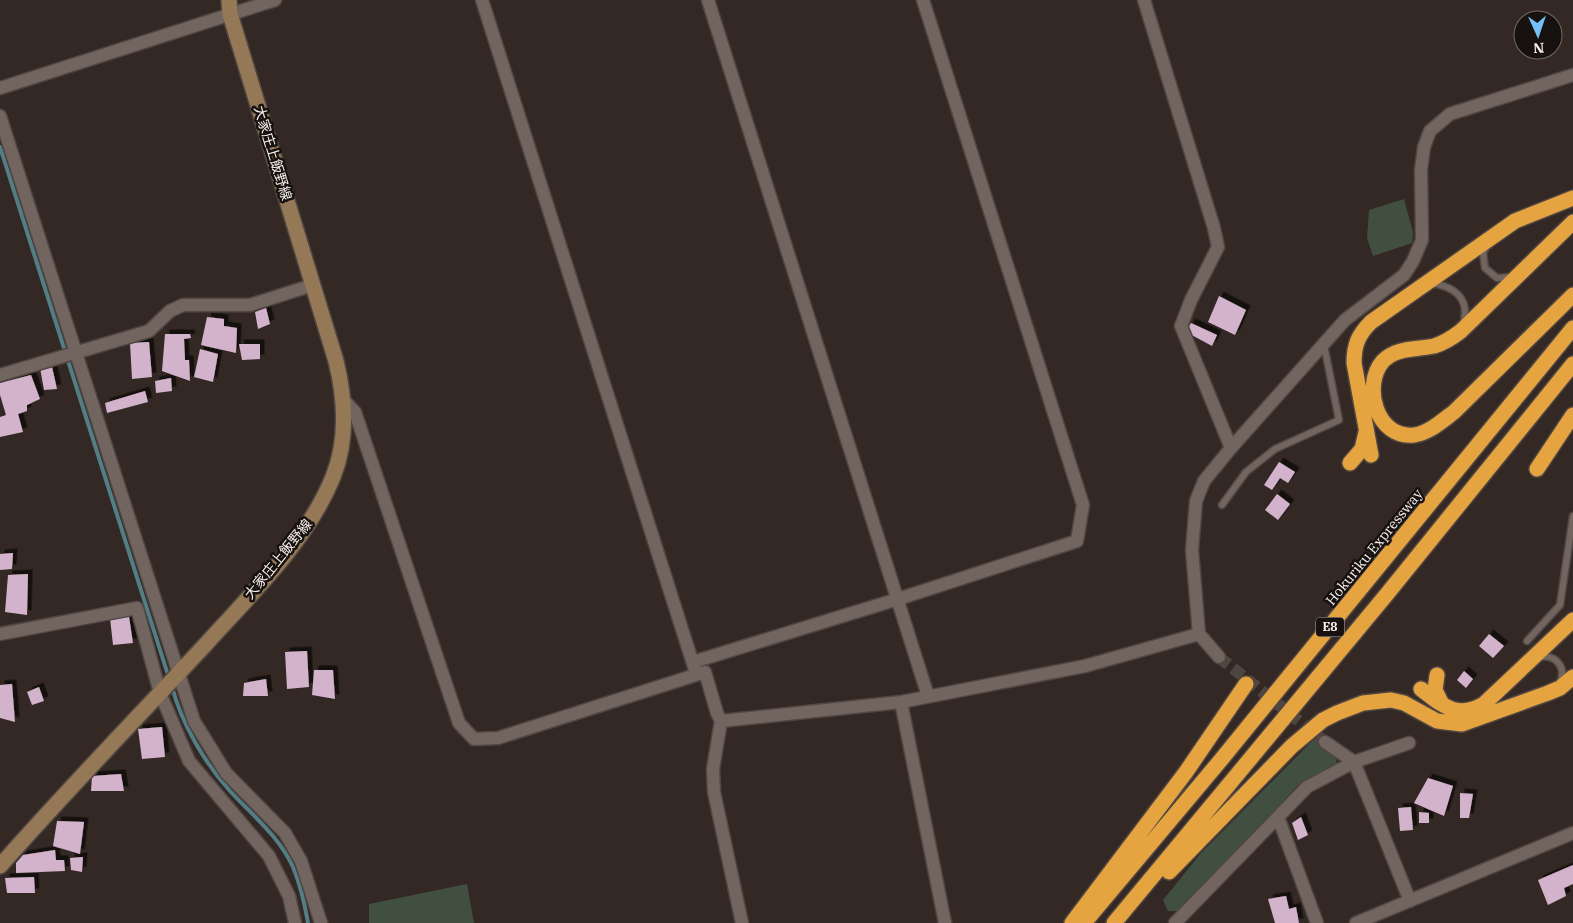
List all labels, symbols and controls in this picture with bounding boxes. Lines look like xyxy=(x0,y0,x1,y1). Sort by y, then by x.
north arrow xyxy=(1513,10,1563,60)
text: N xyxy=(1533,39,1545,57)
street label: 大家庄上飯野線 xyxy=(250,104,296,202)
street label: Hokuriku Expressway xyxy=(1322,485,1427,609)
street label: 大家庄上飯野線 xyxy=(240,515,316,603)
road number: E8 xyxy=(1316,618,1344,636)

